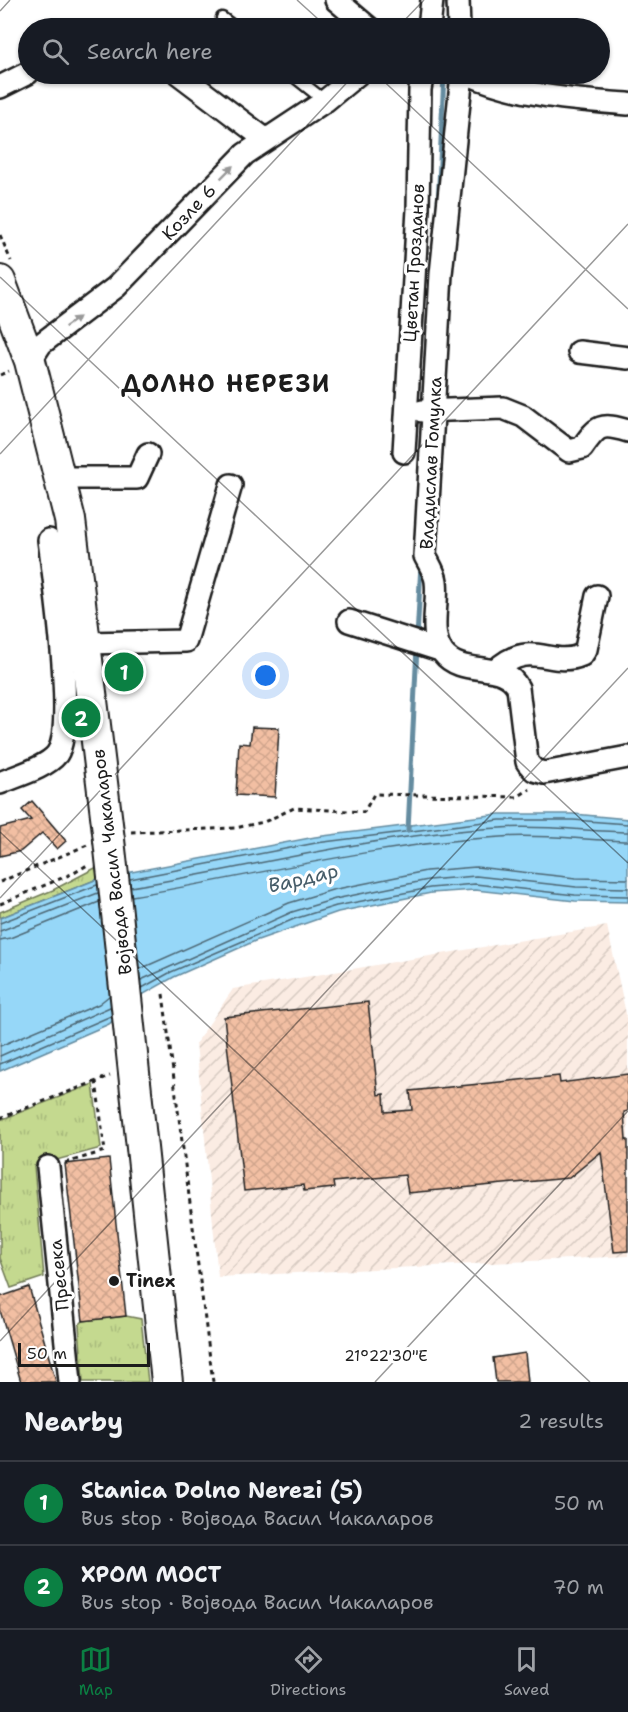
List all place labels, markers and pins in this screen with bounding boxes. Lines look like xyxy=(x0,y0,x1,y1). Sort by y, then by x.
pin: 1 xyxy=(104,650,144,694)
pin: 2 xyxy=(62,696,100,740)
place label: Tinex xyxy=(126,1269,175,1293)
marker: Tinex xyxy=(107,1274,121,1288)

